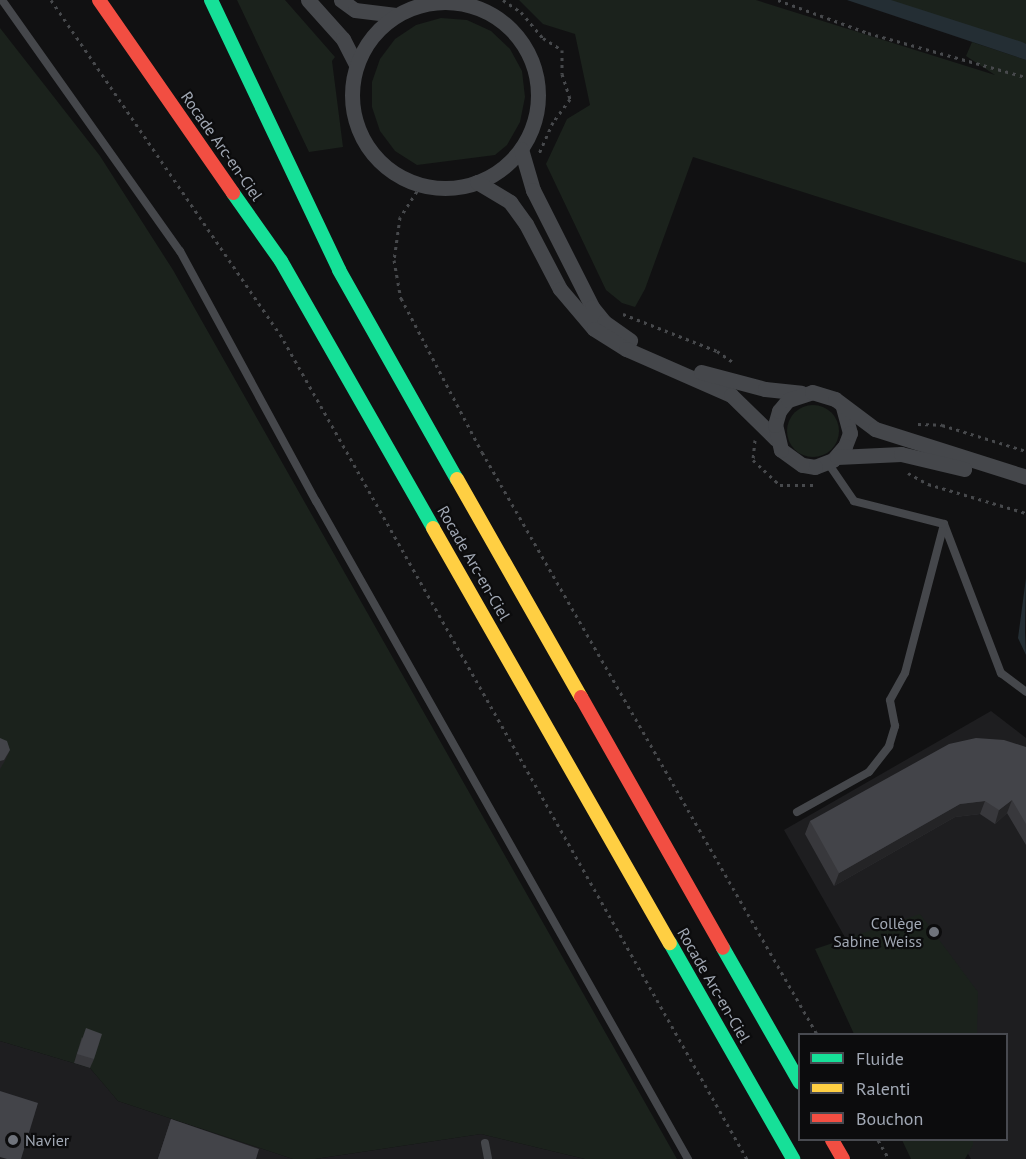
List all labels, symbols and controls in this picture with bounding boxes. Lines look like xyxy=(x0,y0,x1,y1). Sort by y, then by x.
street label: Rocade Arc-en-Ciel xyxy=(177,87,267,205)
street label: Rocade Arc-en-Ciel xyxy=(433,502,515,624)
place label: Collège Sabine Weiss xyxy=(833,913,922,951)
street label: Rocade Arc-en-Ciel xyxy=(673,924,755,1046)
marker: Collège Sabine Weiss xyxy=(927,925,941,939)
legend xyxy=(798,1033,1008,1141)
text: Fluide xyxy=(856,1047,904,1070)
text: Ralenti xyxy=(856,1077,911,1100)
text: Bouchon xyxy=(856,1107,923,1130)
place label: Navier xyxy=(25,1130,69,1150)
marker: Navier xyxy=(6,1133,20,1147)

